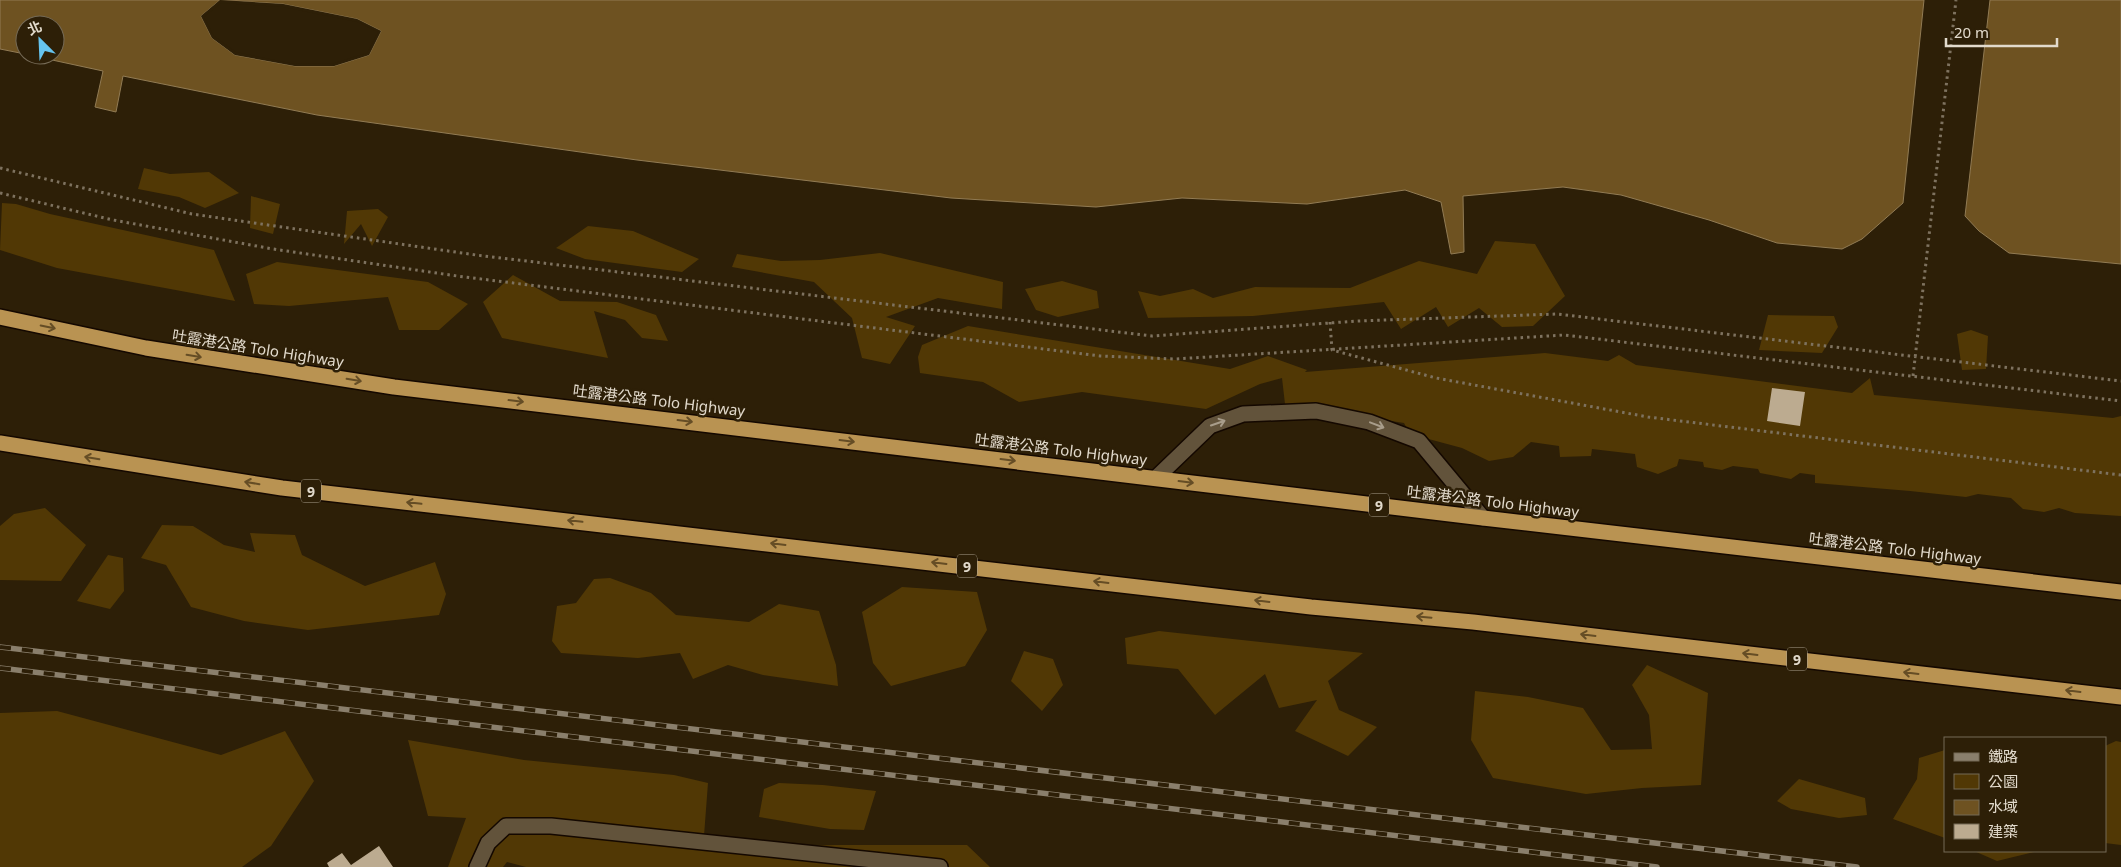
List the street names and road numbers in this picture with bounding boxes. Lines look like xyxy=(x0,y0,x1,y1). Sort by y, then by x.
street label: 吐露港公路 Tolo Highway xyxy=(171,325,346,371)
street label: 吐露港公路 Tolo Highway xyxy=(572,380,747,421)
street label: 吐露港公路 Tolo Highway xyxy=(974,429,1149,470)
road number: 9 xyxy=(301,480,321,502)
street label: 吐露港公路 Tolo Highway xyxy=(1406,481,1581,522)
road number: 9 xyxy=(1369,494,1389,516)
street label: 吐露港公路 Tolo Highway xyxy=(1808,528,1983,569)
road number: 9 xyxy=(957,554,977,578)
road number: 9 xyxy=(1787,648,1807,671)

